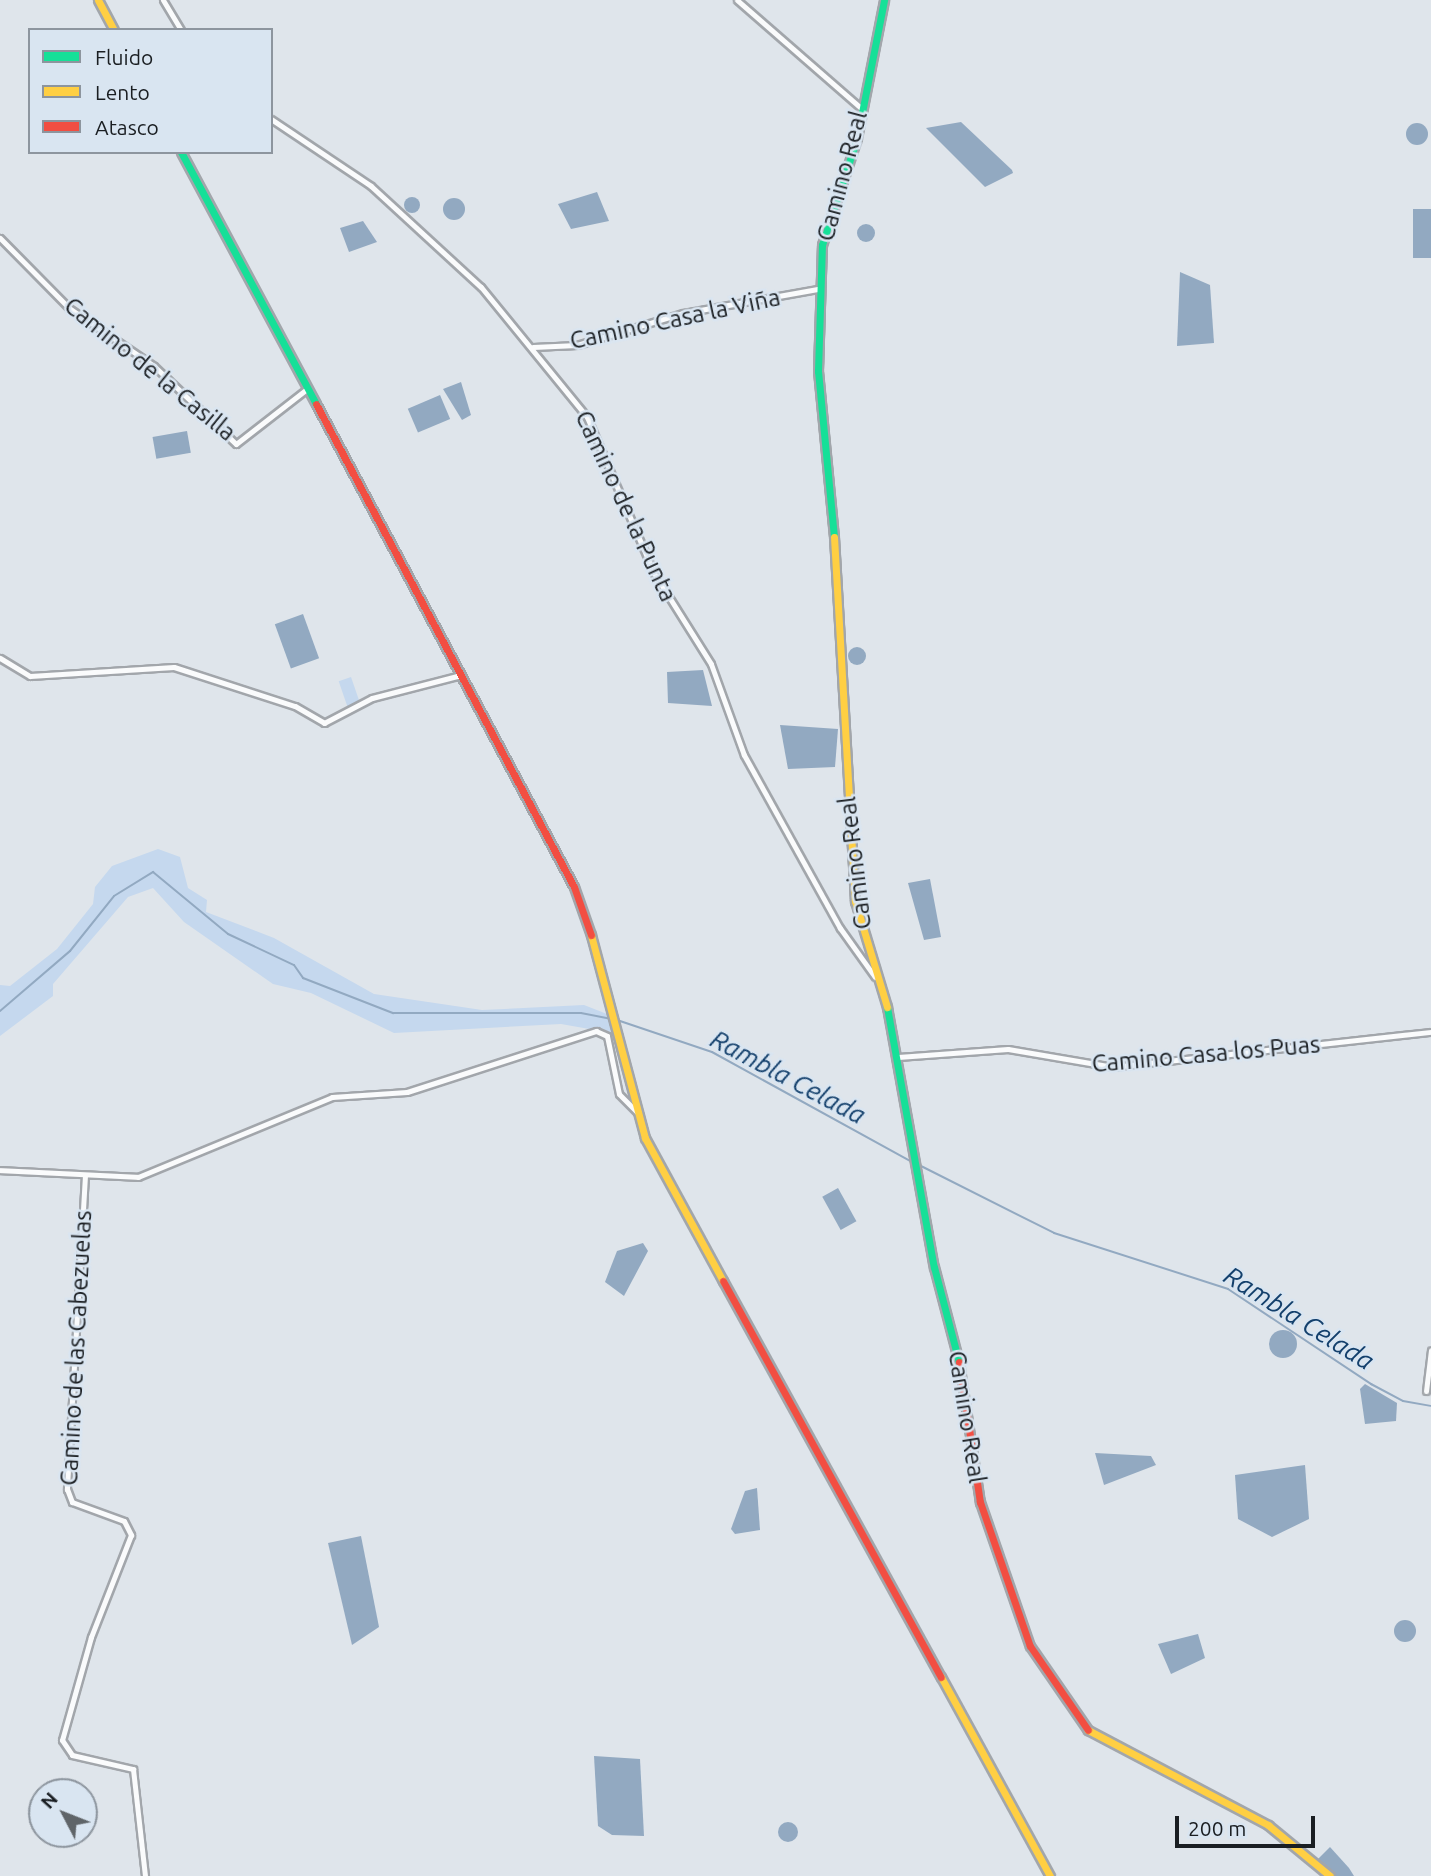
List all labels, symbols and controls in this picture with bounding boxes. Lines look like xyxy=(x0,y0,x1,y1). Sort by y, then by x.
legend xyxy=(28,28,273,154)
text: Fluido xyxy=(95,45,153,69)
text: Lento xyxy=(95,80,150,104)
street label: Camino Real xyxy=(811,108,873,244)
text: Atasco xyxy=(95,115,159,139)
street label: Camino Casa la Viña xyxy=(567,283,783,355)
street label: Camino de la Casilla xyxy=(59,291,241,447)
street label: Camino de la Punta xyxy=(569,406,683,606)
street label: Camino Real xyxy=(833,795,877,931)
water label: Rambla Celada xyxy=(705,1023,871,1131)
street label: Camino Casa los Puas xyxy=(1091,1030,1321,1078)
street label: Camino de las Cabezuelas xyxy=(54,1210,98,1486)
water label: Rambla Celada xyxy=(1218,1260,1380,1376)
street label: Camino Real xyxy=(942,1349,992,1485)
north arrow xyxy=(28,1778,98,1848)
text: N xyxy=(36,1788,62,1813)
scale bar xyxy=(1179,1802,1319,1846)
text: 200 m xyxy=(1188,1816,1246,1840)

